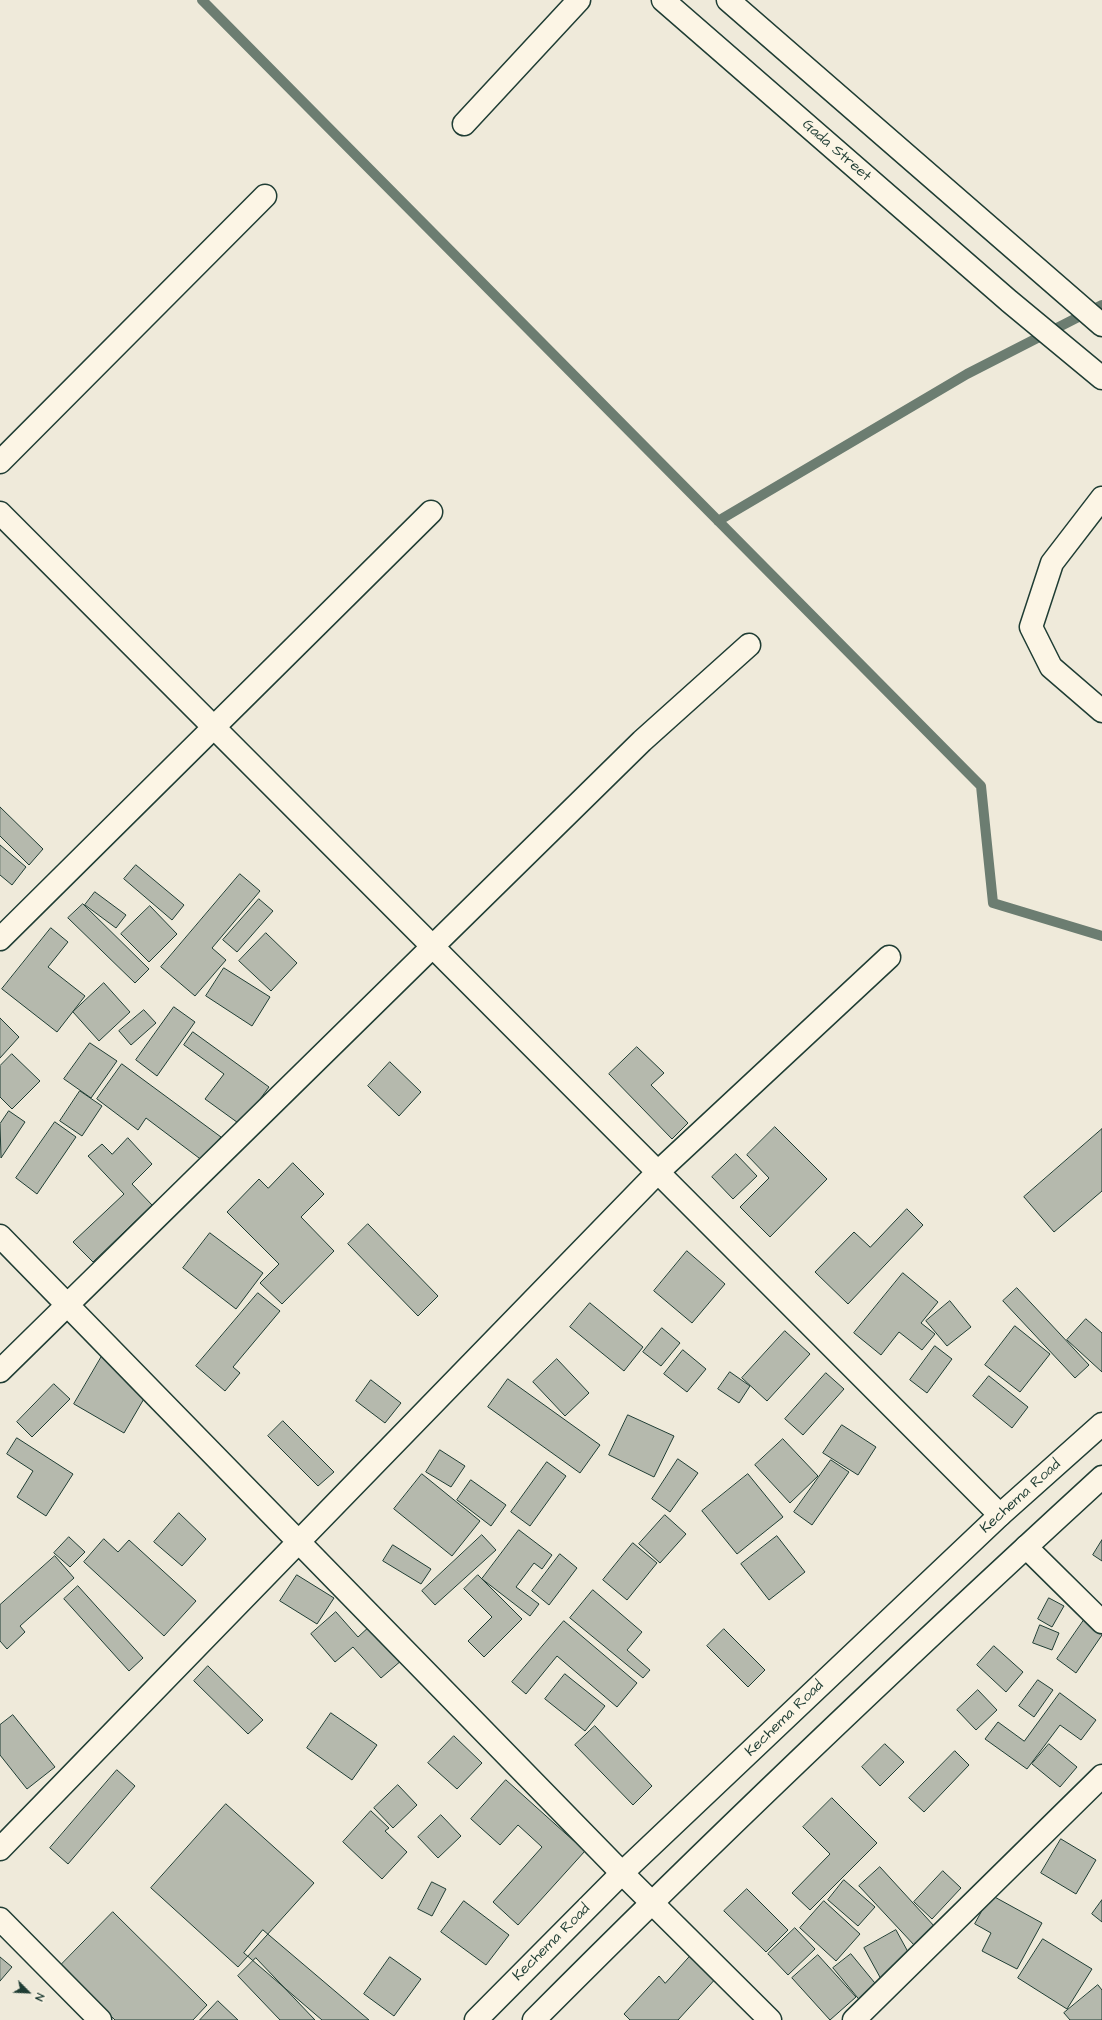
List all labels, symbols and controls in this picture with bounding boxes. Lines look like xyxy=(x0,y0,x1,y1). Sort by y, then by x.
street label: Gada Street xyxy=(798,116,874,186)
street label: Kechema Road xyxy=(977,1456,1065,1538)
street label: Kechema Road xyxy=(742,1677,828,1761)
street label: Kechema Road xyxy=(510,1901,594,1985)
north arrow xyxy=(8,1972,48,2012)
text: N xyxy=(31,1991,48,2003)

